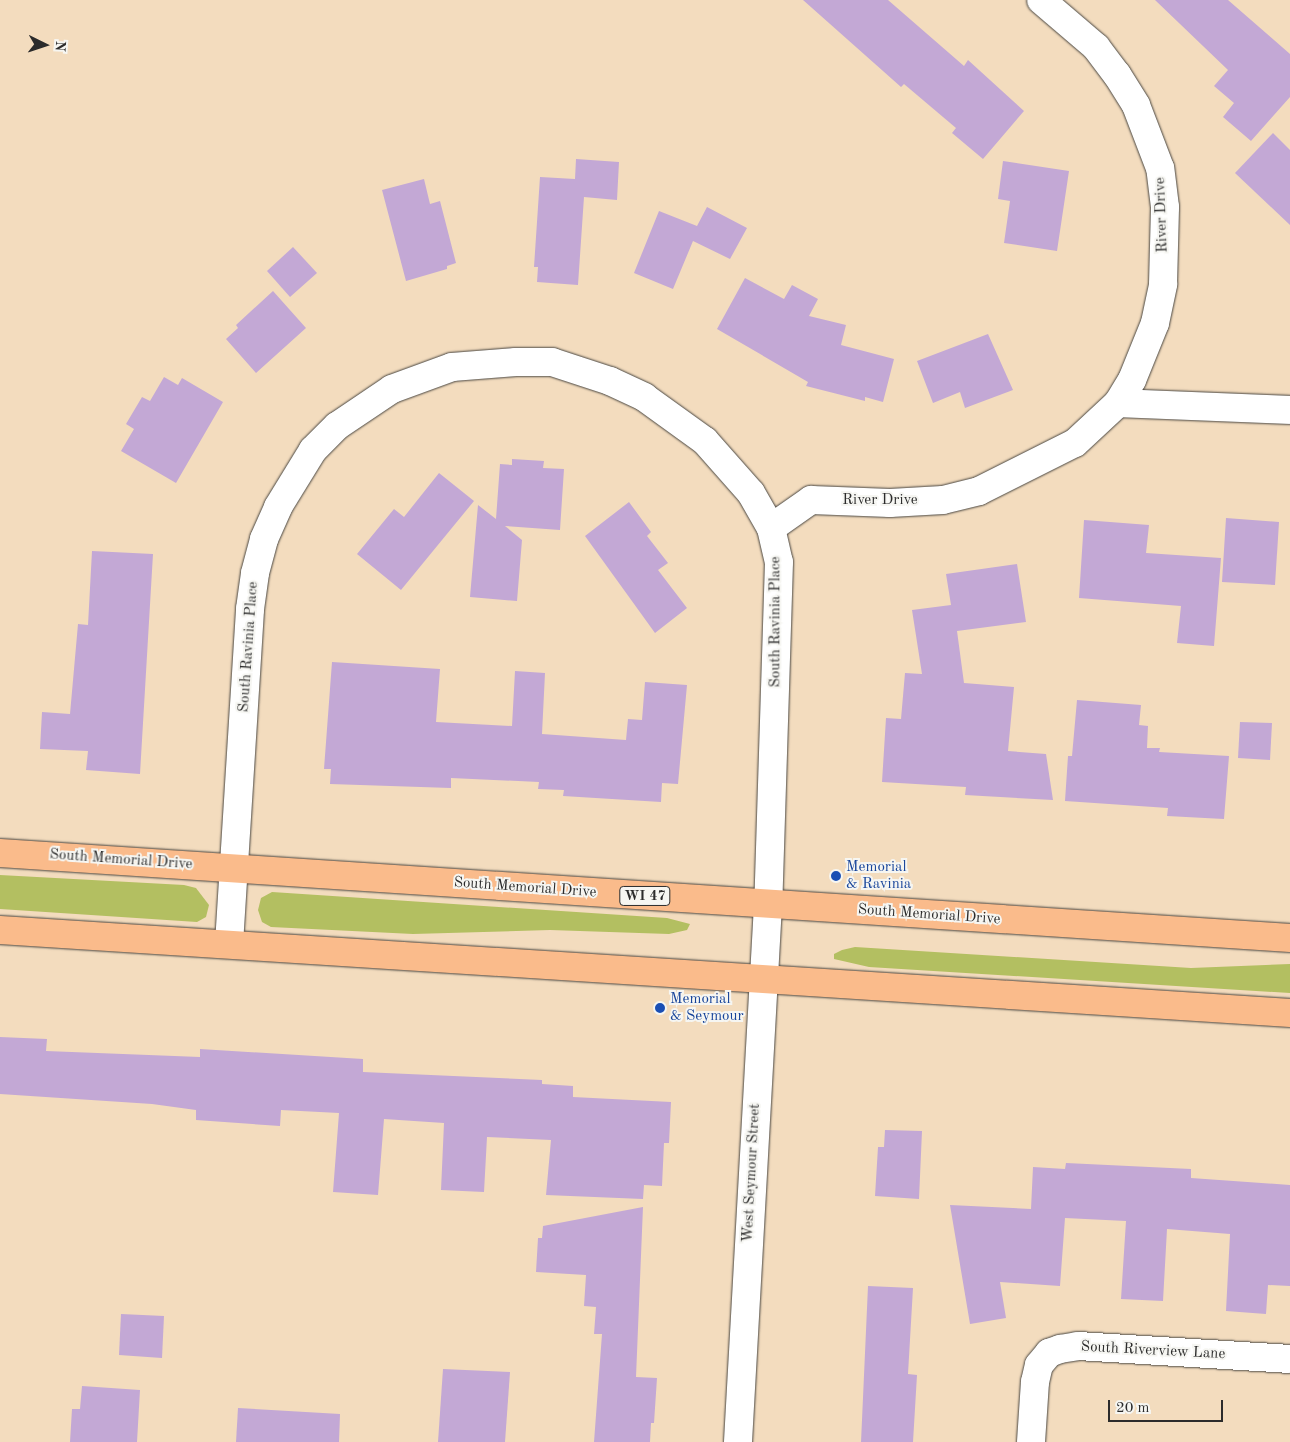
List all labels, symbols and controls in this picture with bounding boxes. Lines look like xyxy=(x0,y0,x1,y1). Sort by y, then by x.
north arrow xyxy=(20,20,70,70)
text: N xyxy=(53,40,67,52)
street label: River Drive xyxy=(1152,177,1172,253)
street label: River Drive xyxy=(842,492,918,510)
street label: South Ravinia Place xyxy=(767,557,785,687)
street label: South Ravinia Place xyxy=(235,581,263,713)
street label: South Memorial Drive xyxy=(49,846,193,874)
place label: Memorial & Ravinia xyxy=(846,858,911,893)
marker: Memorial & Ravinia xyxy=(830,870,842,882)
street label: South Memorial Drive xyxy=(453,874,597,902)
road number: WI 47 xyxy=(619,884,671,908)
street label: South Memorial Drive xyxy=(857,901,1001,929)
place label: Memorial & Seymour xyxy=(670,990,744,1025)
marker: Memorial & Seymour xyxy=(654,1002,666,1014)
street label: West Seymour Street xyxy=(739,1103,765,1243)
street label: South Riverview Lane xyxy=(1080,1338,1226,1364)
scale bar xyxy=(1110,1390,1225,1422)
text: 20 m xyxy=(1116,1401,1150,1416)

